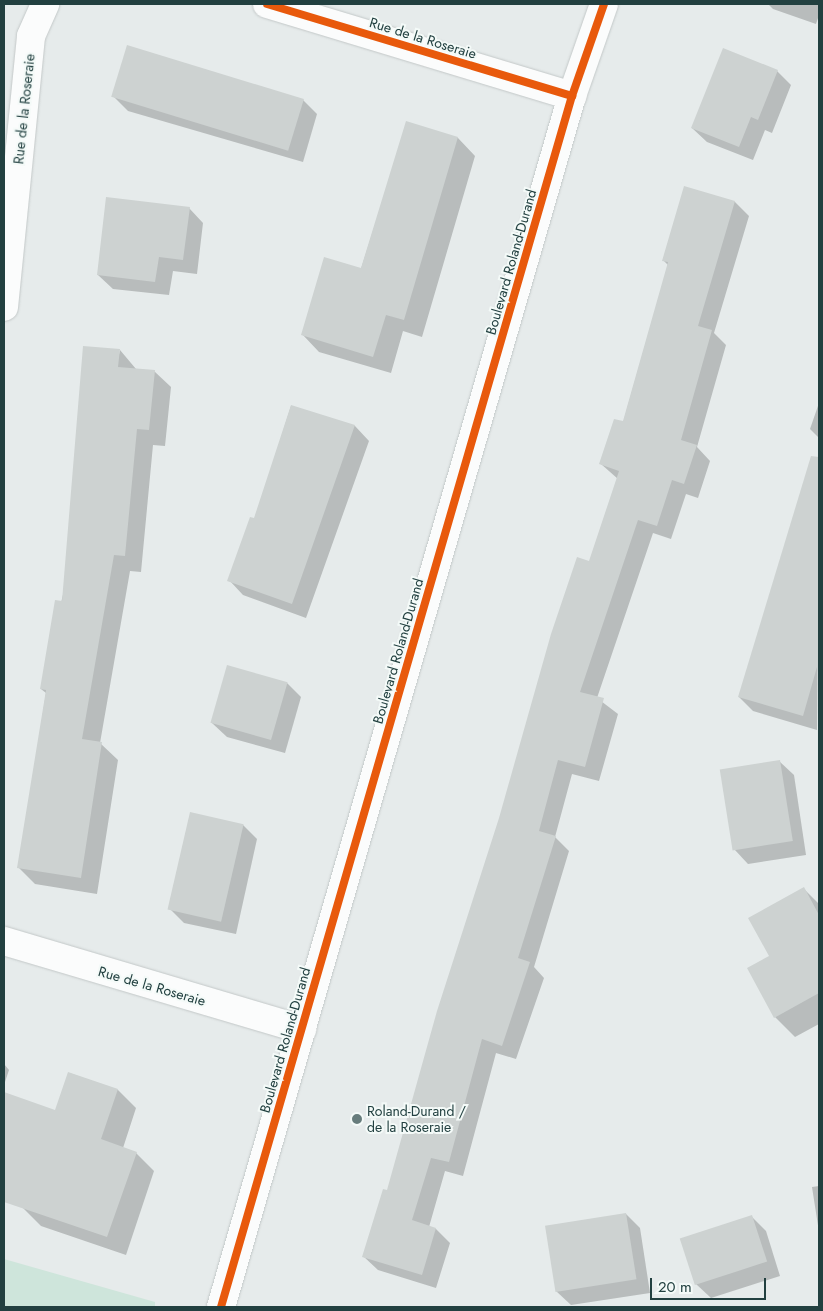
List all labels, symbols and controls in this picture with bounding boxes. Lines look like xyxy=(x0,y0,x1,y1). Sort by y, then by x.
street label: Rue de la Roseraie xyxy=(368,14,478,62)
street label: Rue de la Roseraie xyxy=(10,53,38,165)
street label: Boulevard Roland-Durand xyxy=(482,187,540,337)
street label: Boulevard Roland-Durand xyxy=(369,576,427,726)
street label: Rue de la Roseraie xyxy=(96,963,208,1009)
street label: Boulevard Roland-Durand xyxy=(256,965,314,1115)
place label: Roland-Durand / de la Roseraie xyxy=(367,1103,466,1136)
marker: Roland-Durand / de la Roseraie xyxy=(351,1113,363,1125)
scale bar xyxy=(653,1268,769,1300)
text: 20 m xyxy=(658,1276,692,1298)

